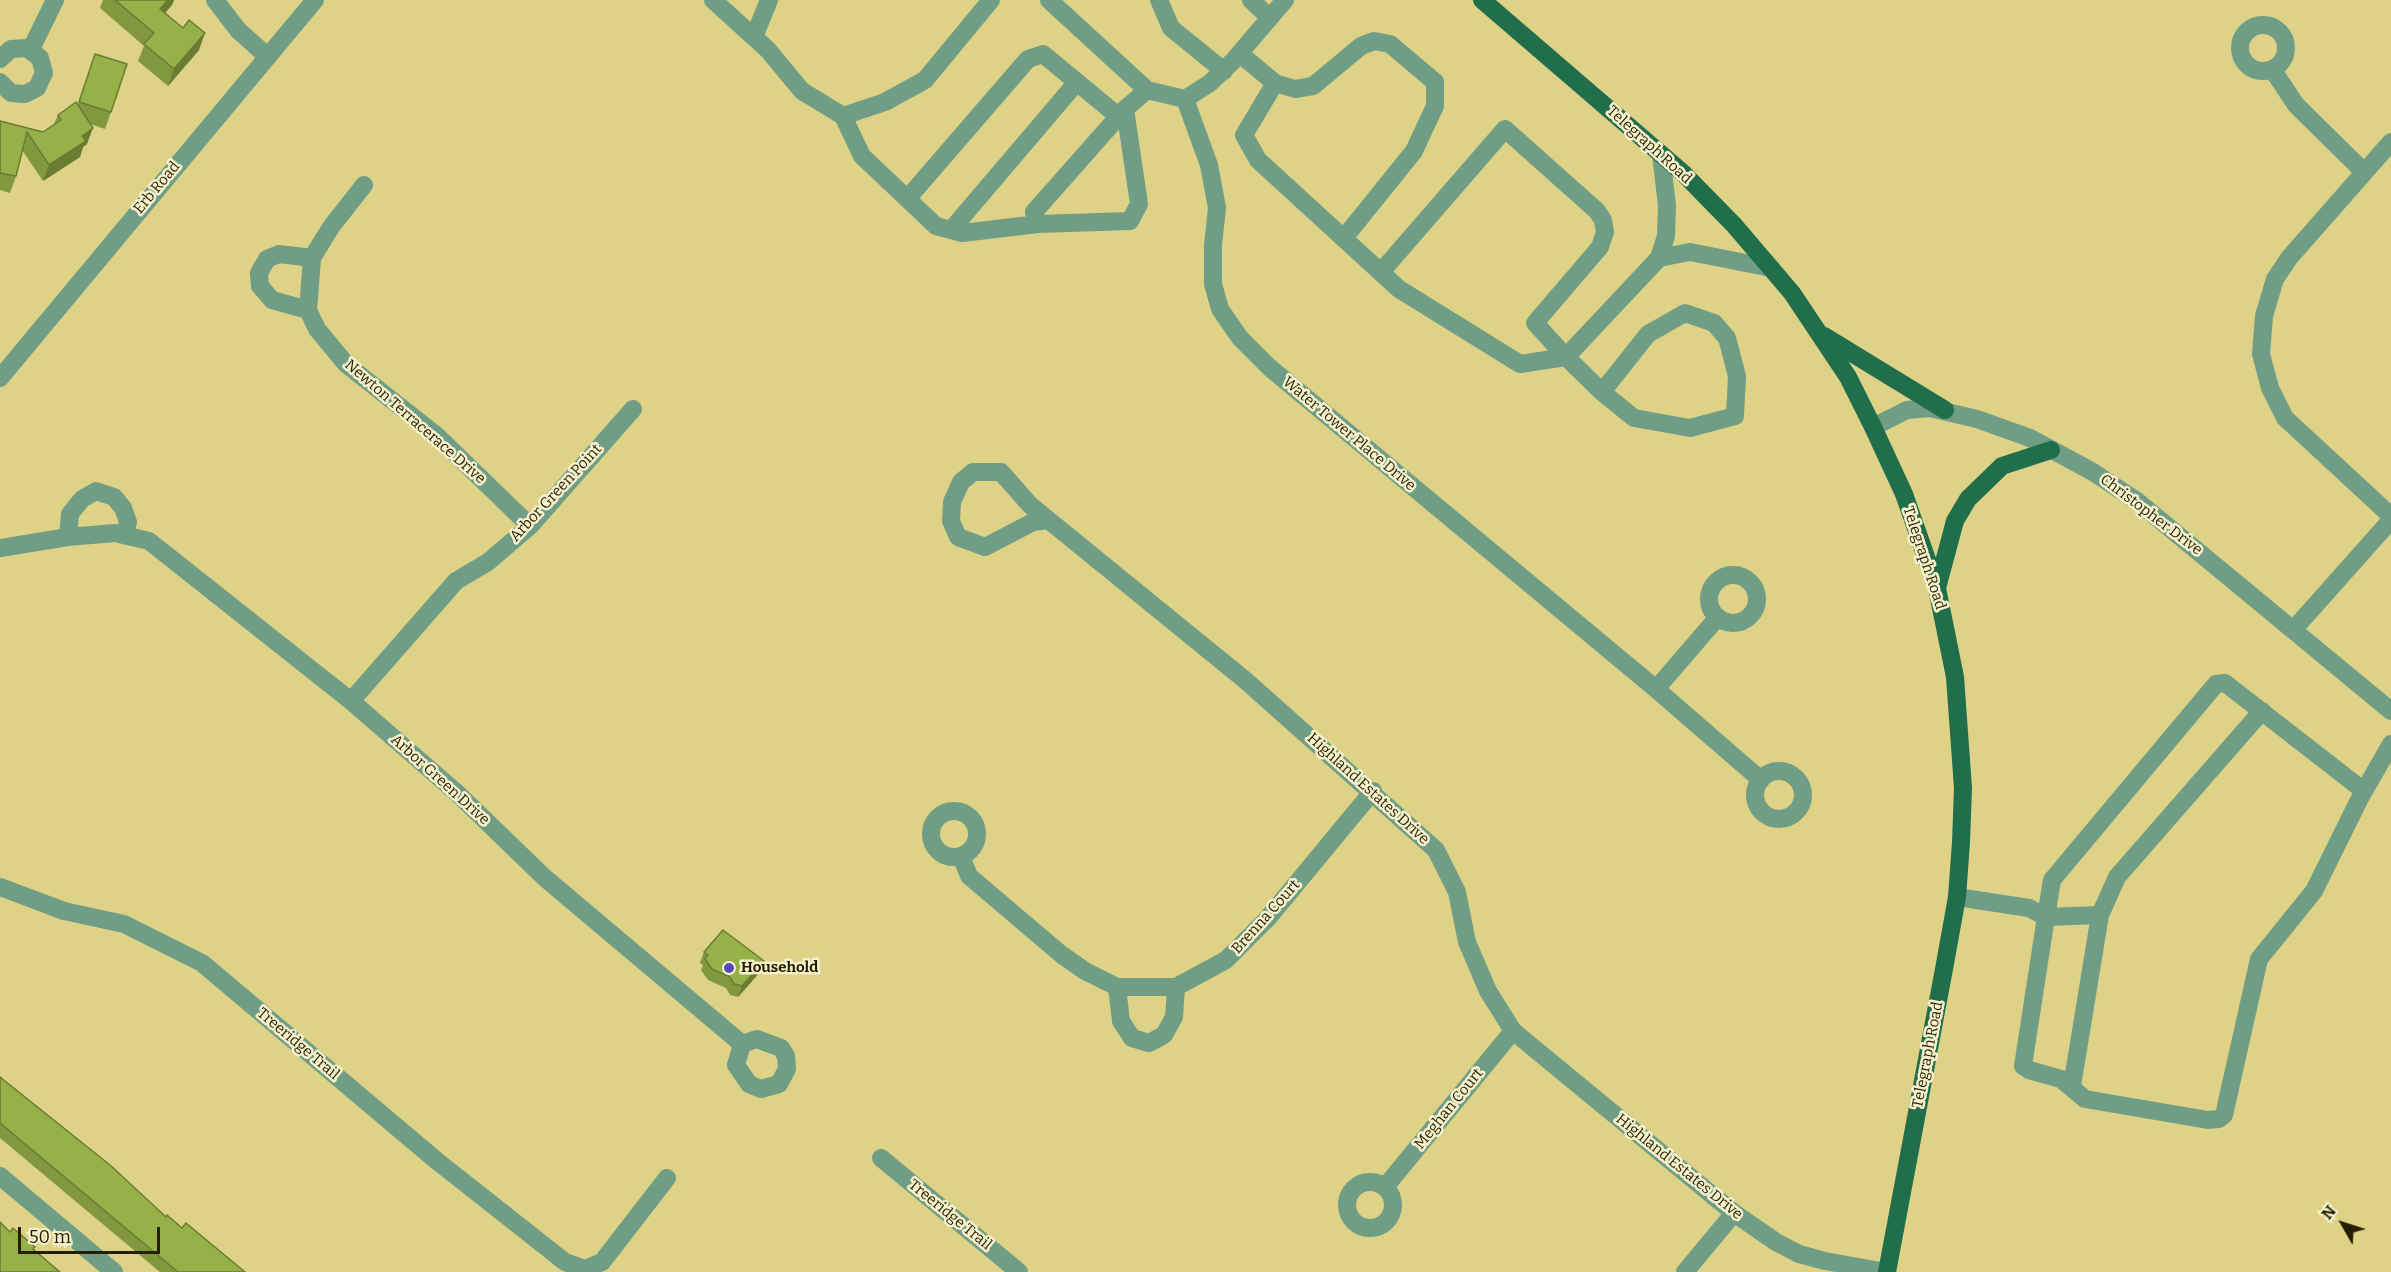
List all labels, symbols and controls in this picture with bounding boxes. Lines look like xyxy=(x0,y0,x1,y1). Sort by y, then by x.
street label: Telegraph Road xyxy=(1603,102,1695,188)
street label: Erb Road xyxy=(130,158,184,218)
street label: Newton Terracerace Drive xyxy=(341,356,489,488)
street label: Water Tower Place Drive xyxy=(1279,373,1419,495)
street label: Arbor Green Point xyxy=(506,441,606,545)
street label: Christopher Drive xyxy=(2096,471,2206,559)
street label: Telegraph Road xyxy=(1899,504,1949,612)
street label: Highland Estates Drive xyxy=(1303,729,1433,849)
street label: Arbor Green Drive xyxy=(387,731,493,829)
street label: Brenna Court xyxy=(1228,876,1304,958)
place label: Household xyxy=(741,959,818,977)
marker: Household xyxy=(722,961,736,975)
street label: Telegraph Road xyxy=(1909,1000,1947,1110)
street label: Treeridge Trail xyxy=(253,1004,343,1084)
street label: Meghan Court xyxy=(1411,1065,1487,1153)
street label: Highland Estates Drive xyxy=(1612,1110,1746,1224)
street label: Treeridge Trail xyxy=(905,1176,995,1254)
north arrow xyxy=(2313,1194,2373,1254)
text: N xyxy=(2317,1202,2340,1223)
scale bar xyxy=(21,1215,164,1253)
text: 50 m xyxy=(29,1226,71,1248)

